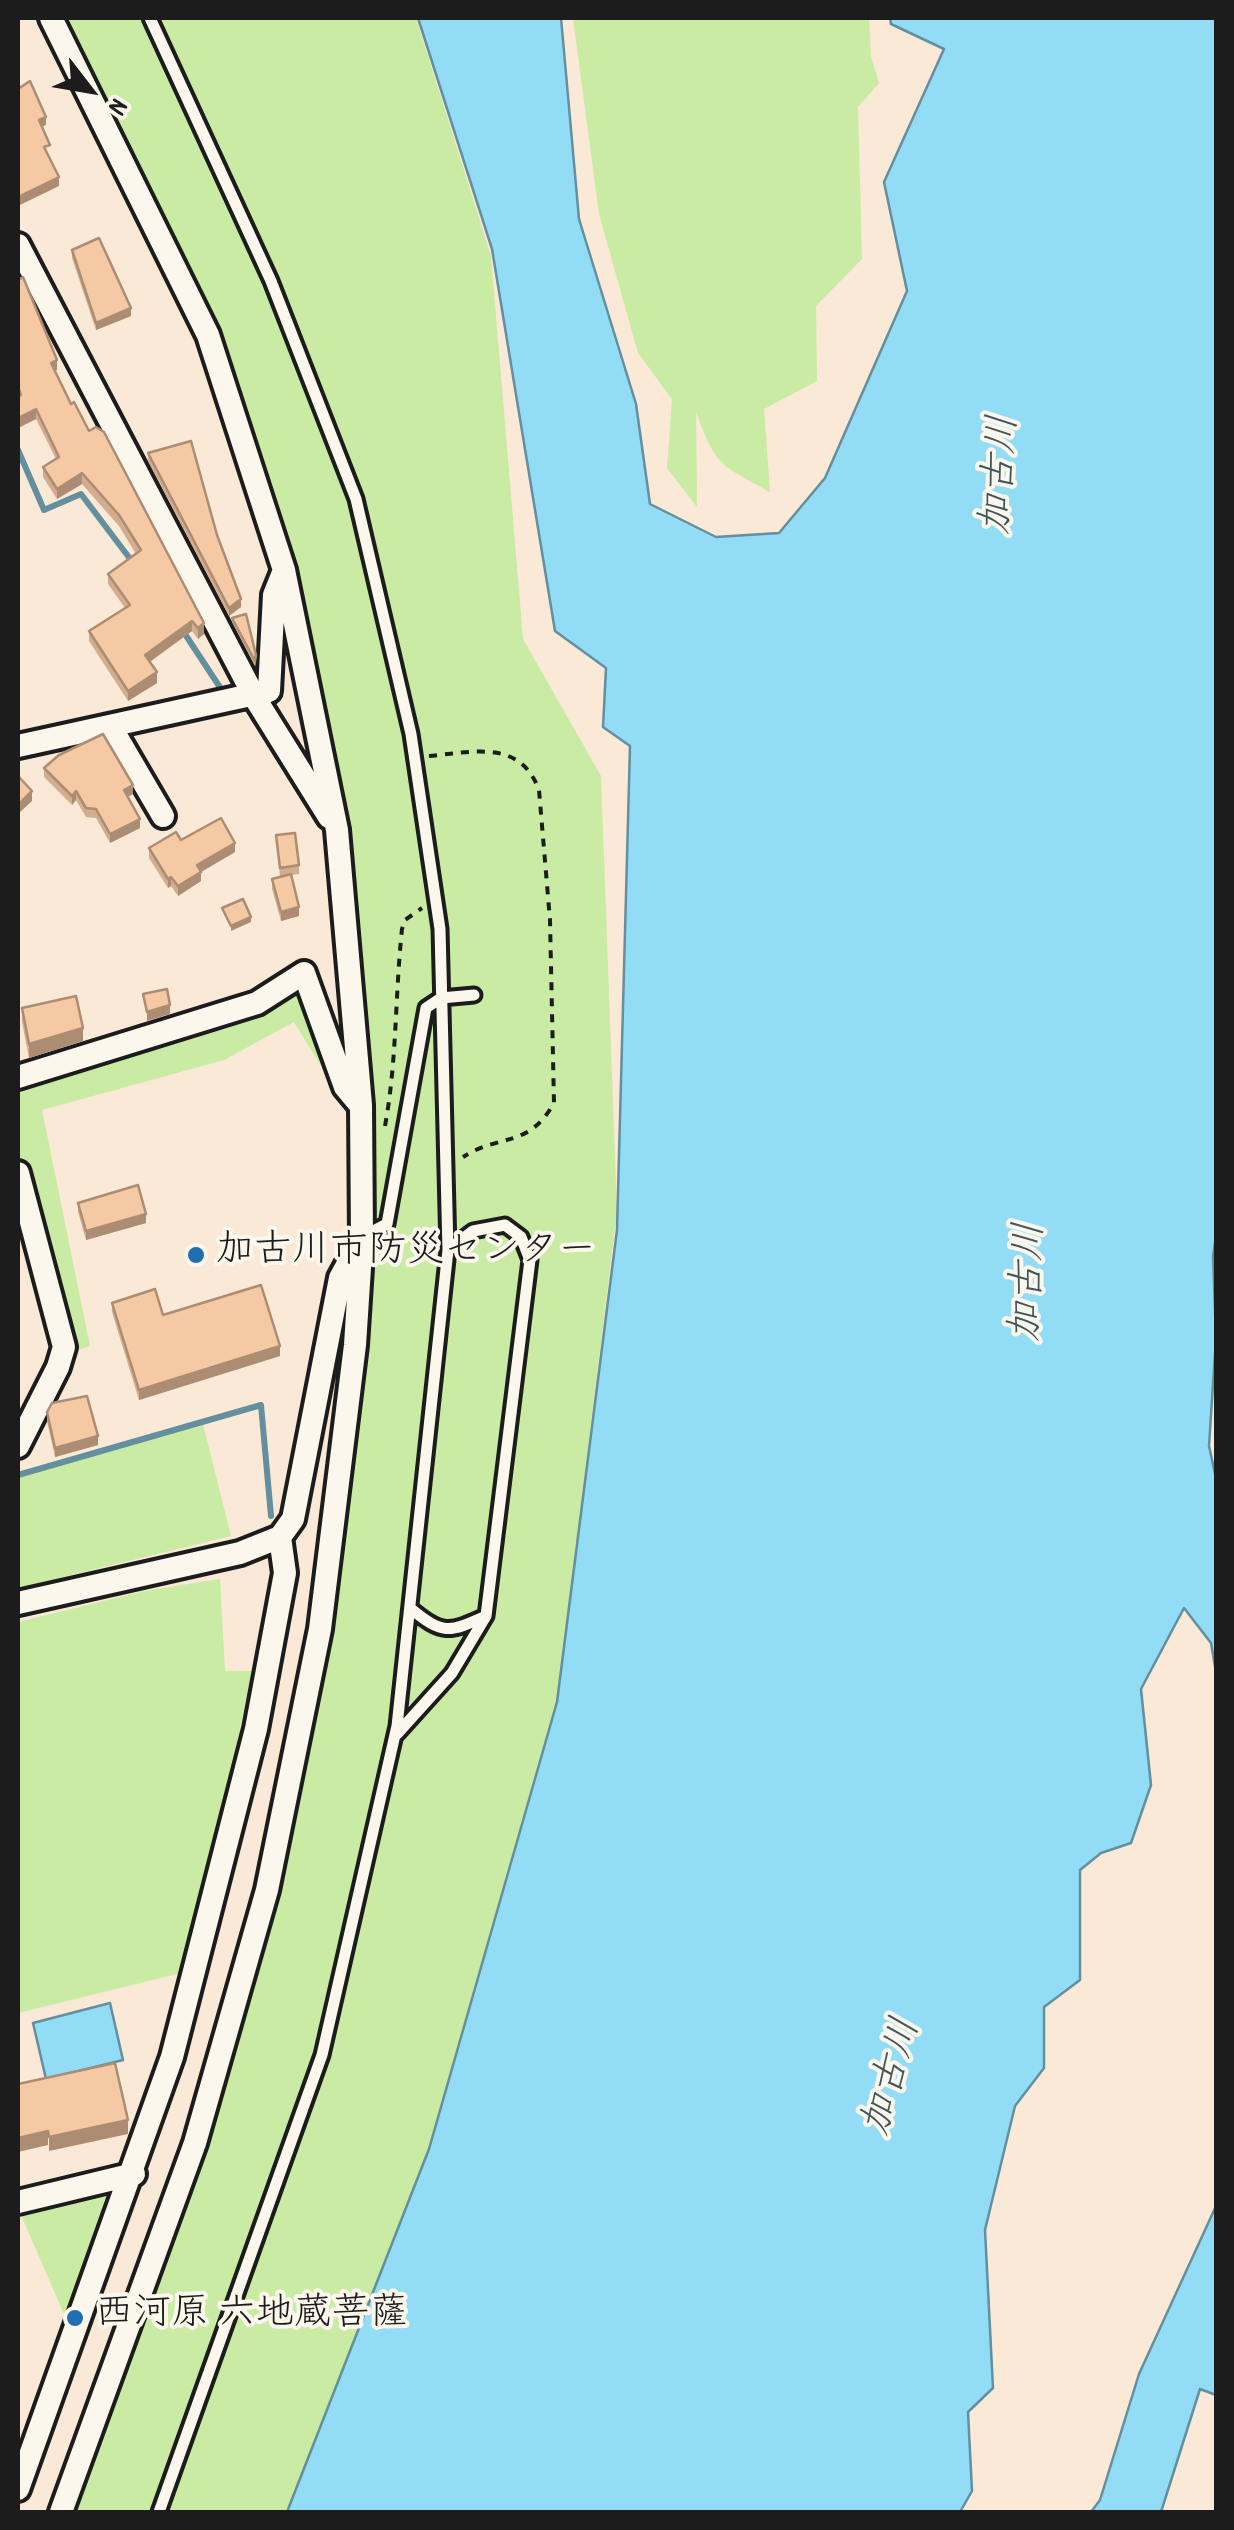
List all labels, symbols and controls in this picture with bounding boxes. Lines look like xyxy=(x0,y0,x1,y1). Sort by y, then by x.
north arrow xyxy=(40,40,140,140)
text: N xyxy=(95,89,136,122)
water label: 加古川 xyxy=(977,413,1033,537)
water label: 加古川 xyxy=(1007,1221,1059,1343)
place label: 加古川市防災センター xyxy=(216,1232,596,1278)
marker: 加古川市防災センター xyxy=(185,1244,207,1266)
water label: 加古川 xyxy=(856,2014,936,2142)
place label: 西河原 六地蔵菩薩 xyxy=(95,2295,408,2341)
marker: 西河原 六地蔵菩薩 xyxy=(64,2307,86,2329)

